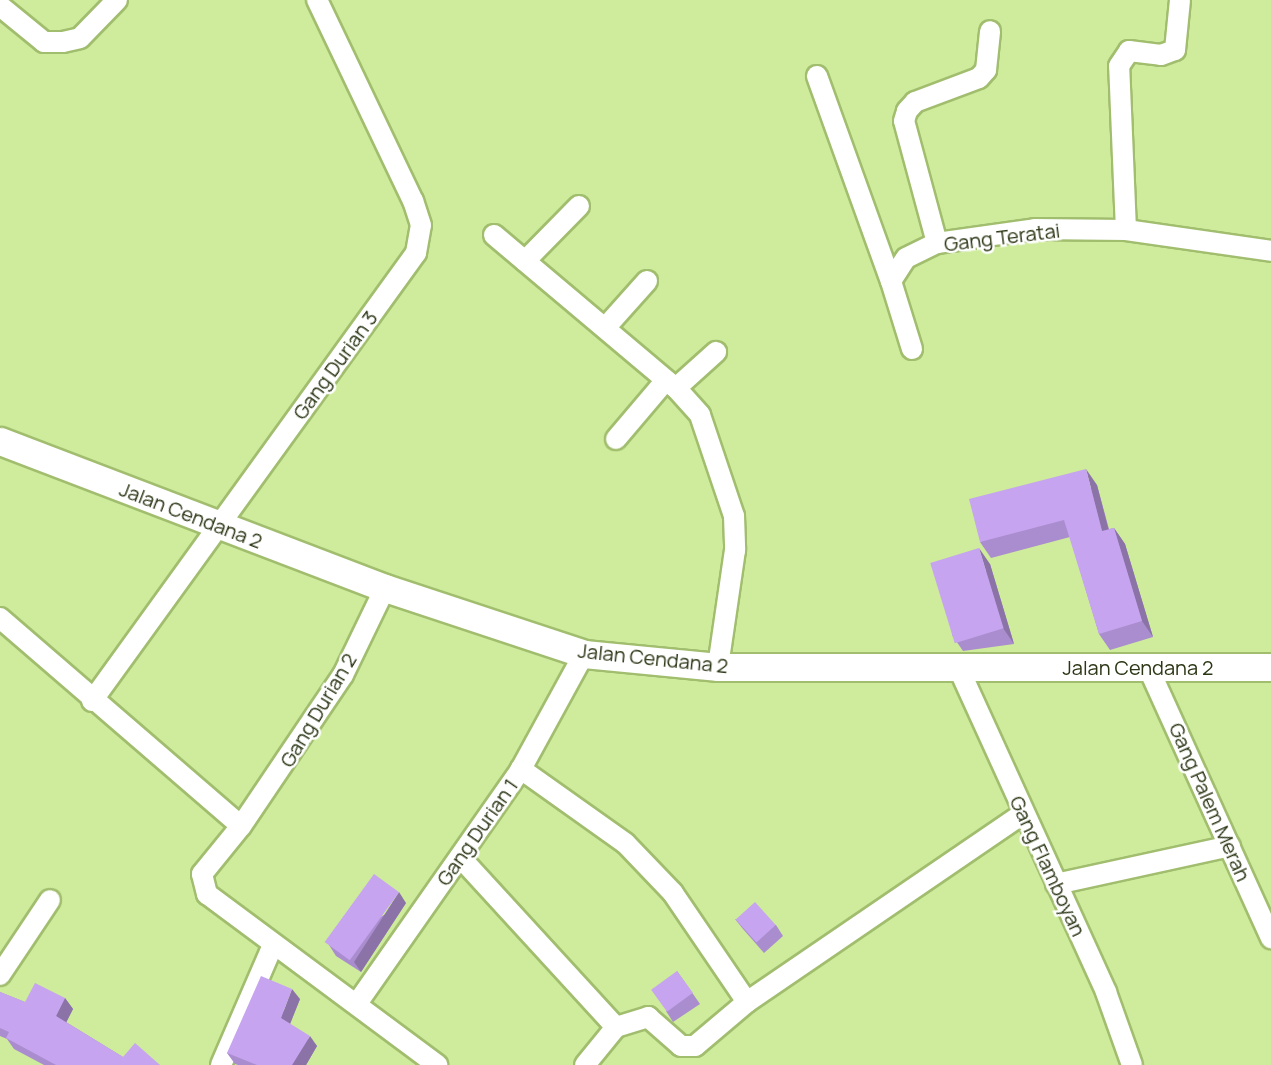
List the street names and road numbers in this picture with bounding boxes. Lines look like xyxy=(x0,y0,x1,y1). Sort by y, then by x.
street label: Gang Teratai xyxy=(943,218,1061,256)
street label: Gang Durian 3 xyxy=(288,306,382,424)
street label: Jalan Cendana 2 xyxy=(116,477,266,553)
street label: Jalan Cendana 2 xyxy=(577,638,729,678)
street label: Gang Durian 2 xyxy=(275,649,361,771)
street label: Jalan Cendana 2 xyxy=(1063,655,1213,679)
street label: Gang Palem Merah xyxy=(1164,719,1256,885)
street label: Gang Durian 1 xyxy=(431,774,523,890)
street label: Gang Flamboyan xyxy=(1005,792,1091,940)

